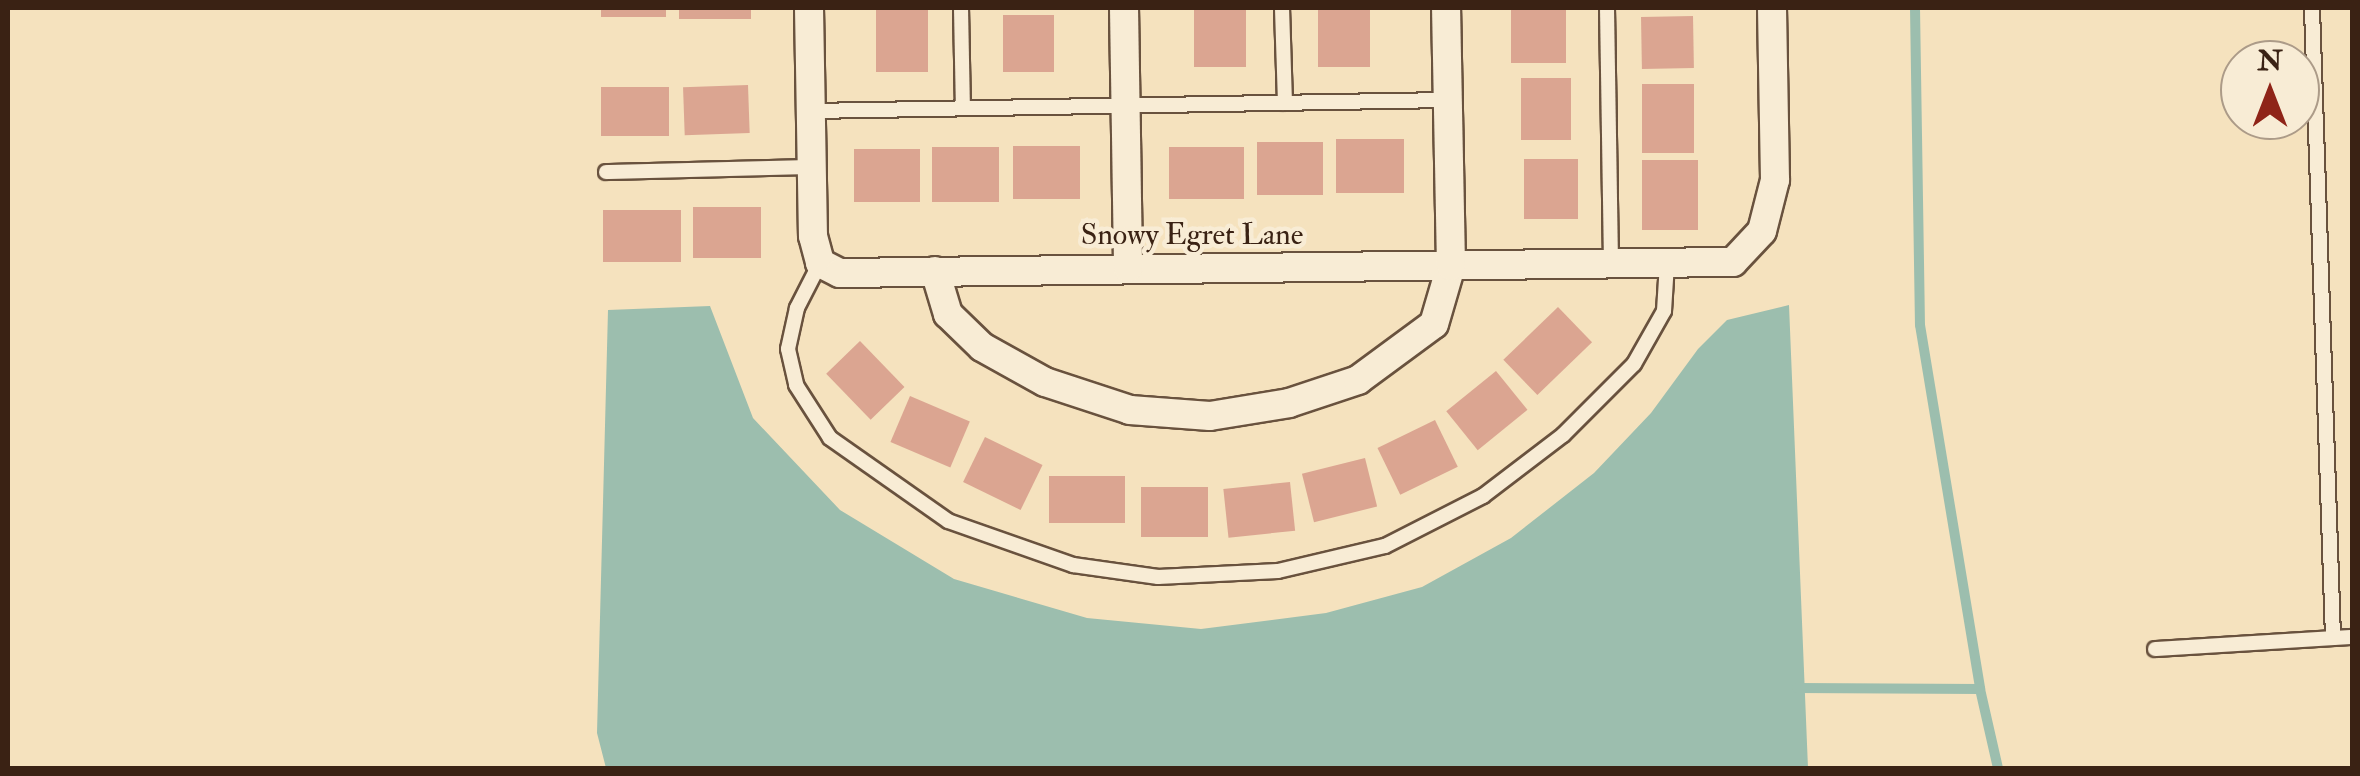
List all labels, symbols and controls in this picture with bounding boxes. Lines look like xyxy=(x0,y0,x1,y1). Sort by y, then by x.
north arrow xyxy=(2220,40,2320,140)
text: N xyxy=(2257,44,2283,79)
street label: Snowy Egret Lane xyxy=(1081,217,1303,253)

